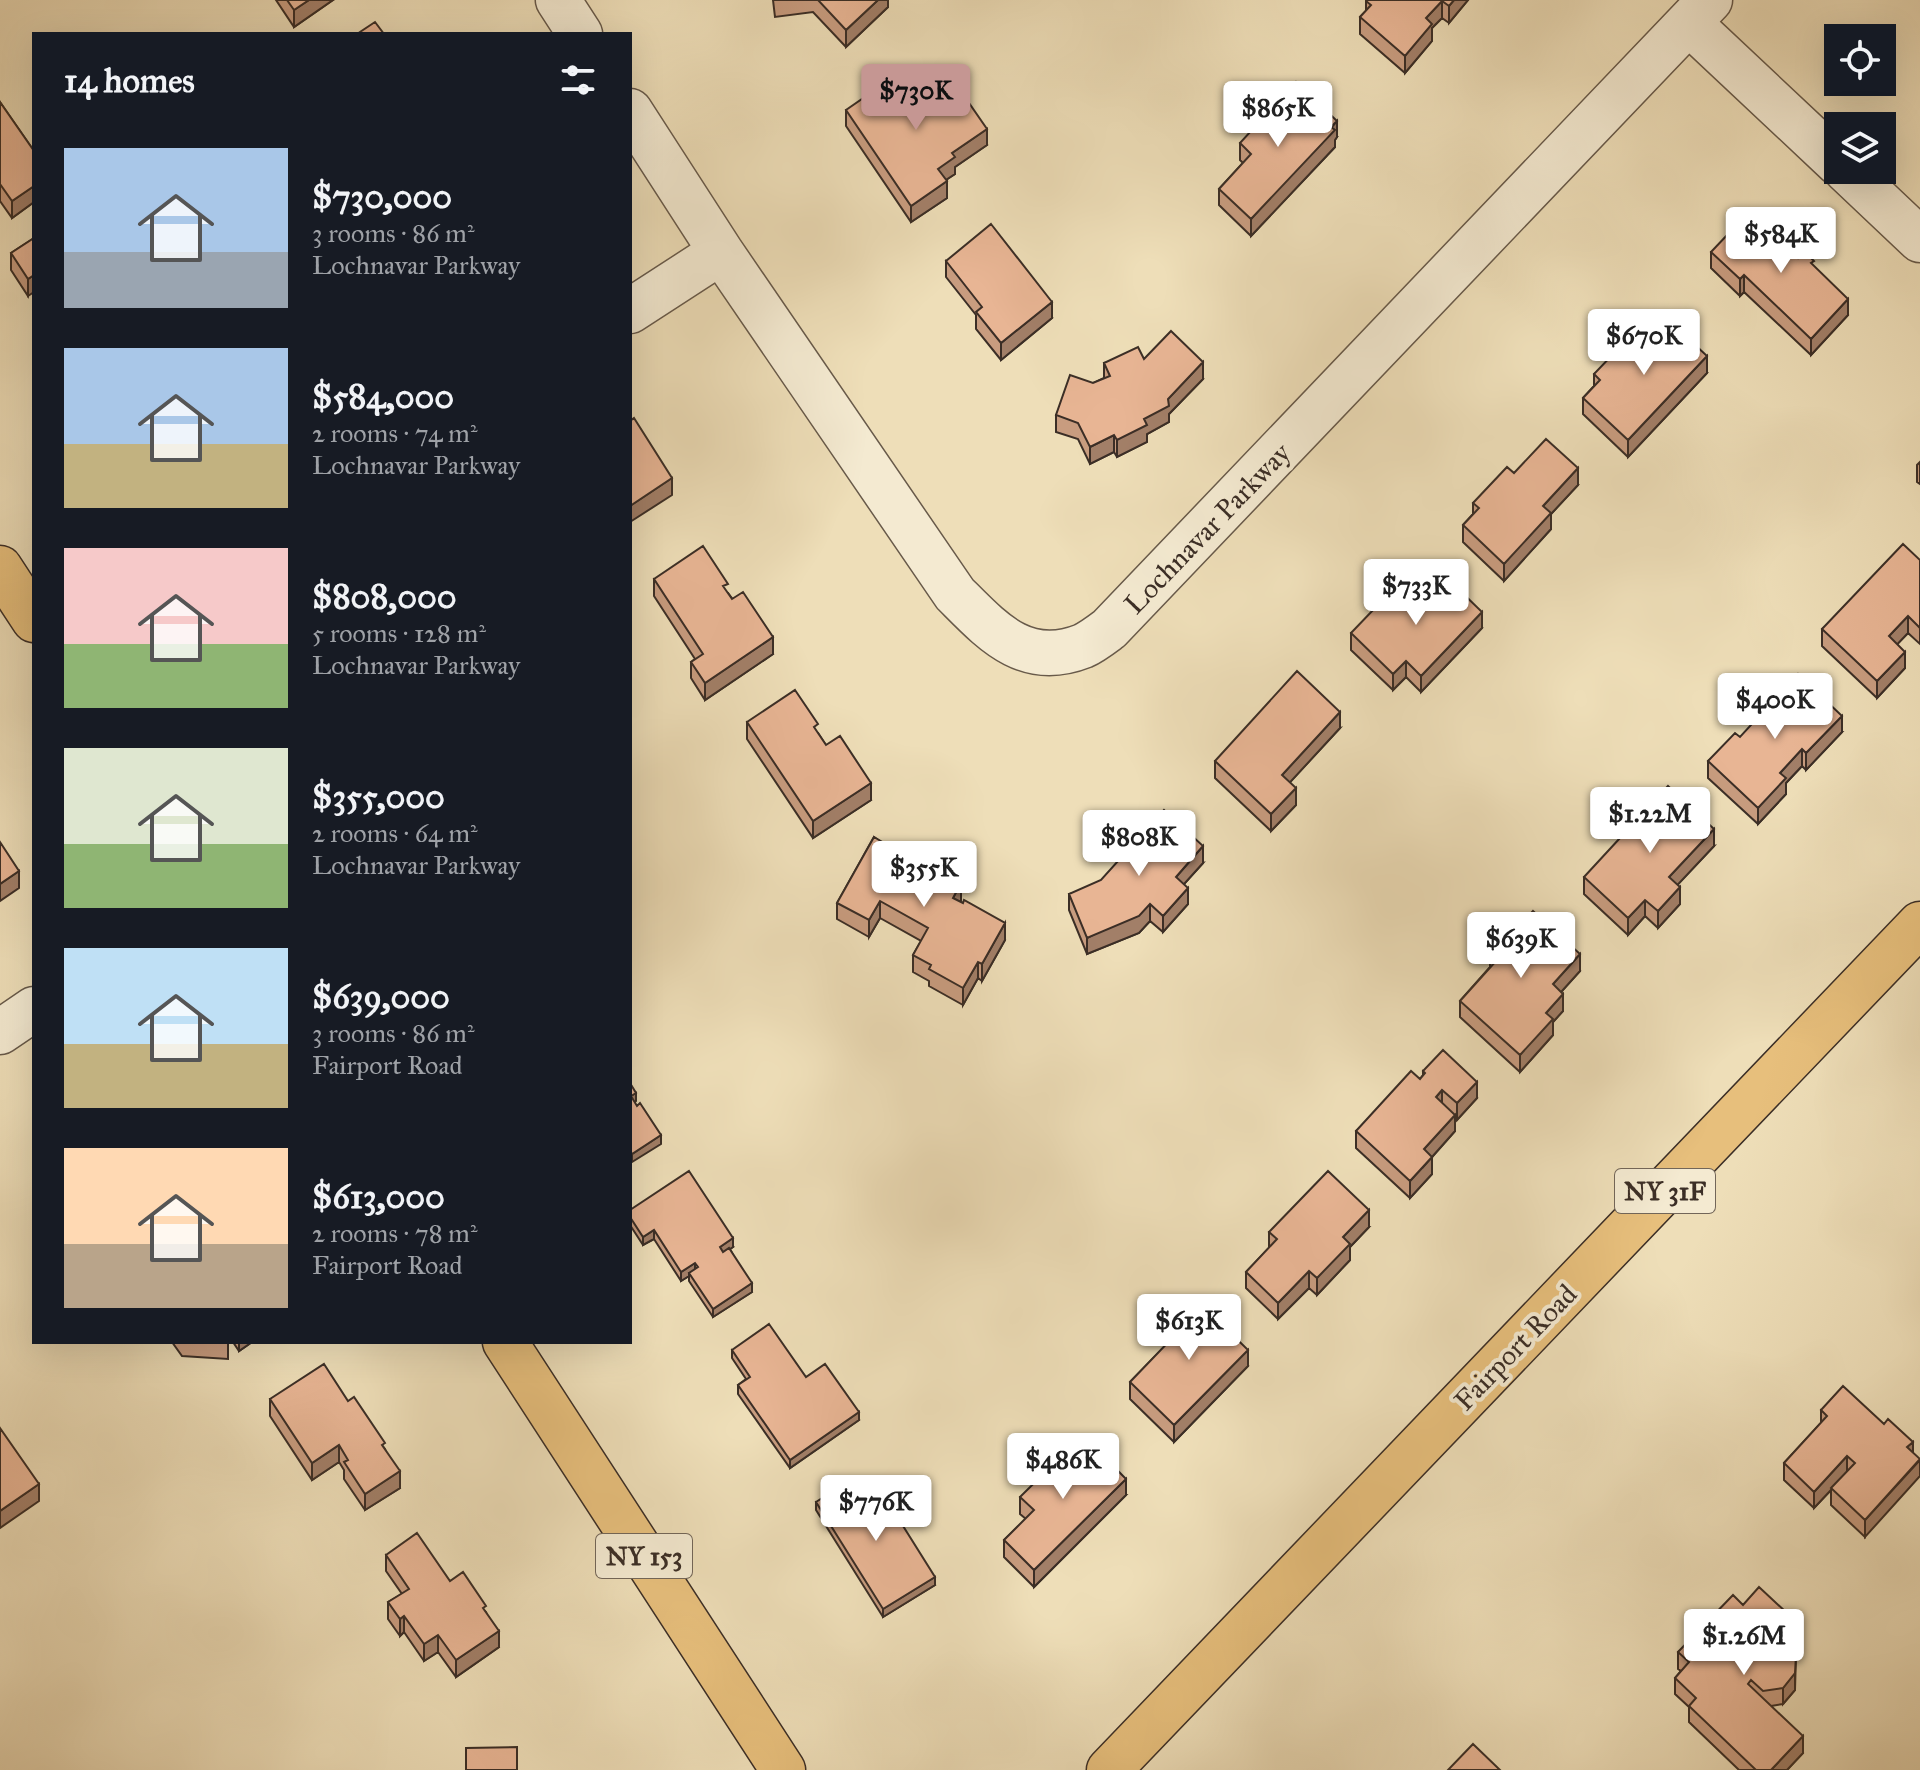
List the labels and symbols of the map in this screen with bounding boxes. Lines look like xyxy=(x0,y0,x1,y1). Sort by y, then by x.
pin: $730K xyxy=(860,64,972,132)
pin: $865K xyxy=(1222,81,1334,149)
pin: $584K xyxy=(1725,207,1837,275)
pin: $670K xyxy=(1588,309,1700,377)
street label: Lochnavar Parkway xyxy=(1117,435,1298,621)
pin: $733K xyxy=(1360,559,1472,627)
pin: $400K xyxy=(1719,673,1831,741)
pin: $1.22M xyxy=(1585,787,1715,855)
pin: $808K xyxy=(1083,810,1195,878)
pin: $355K xyxy=(868,841,980,909)
pin: $639K xyxy=(1465,912,1577,980)
road number: NY 31F xyxy=(1615,1169,1715,1213)
street label: Fairport Road xyxy=(1446,1277,1584,1418)
pin: $613K xyxy=(1133,1294,1245,1362)
pin: $486K xyxy=(1007,1433,1119,1501)
pin: $776K xyxy=(820,1475,932,1543)
road number: NY 153 xyxy=(596,1534,692,1578)
pin: $1.26M xyxy=(1679,1609,1809,1677)

